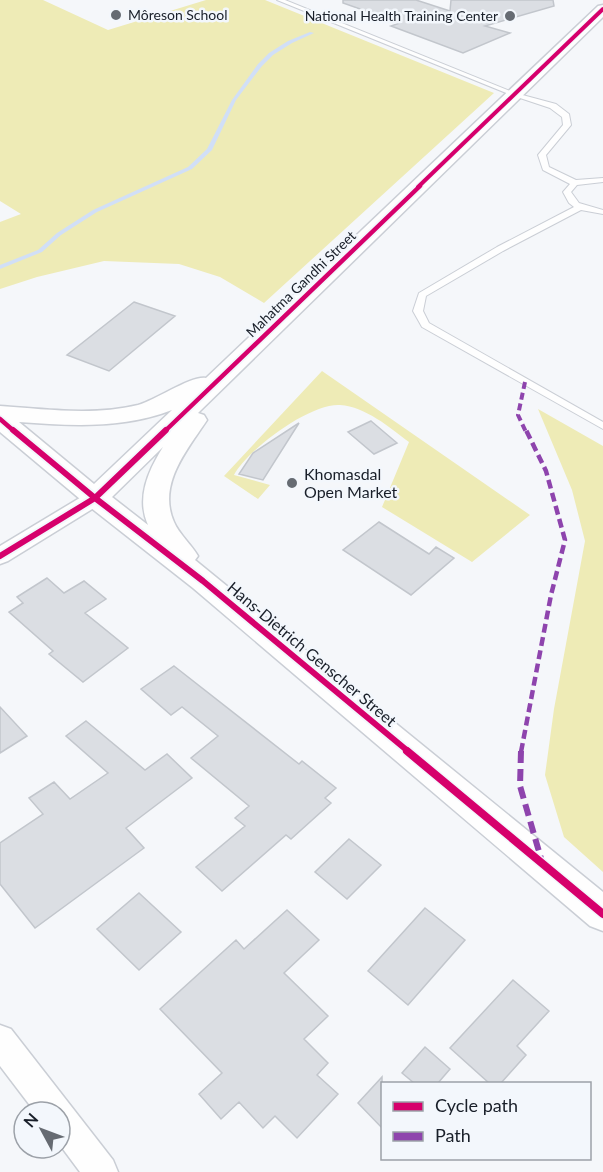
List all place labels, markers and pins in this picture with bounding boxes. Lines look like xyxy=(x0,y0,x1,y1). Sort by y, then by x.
place label: Môreson School xyxy=(128,6,228,23)
place label: National Health Training Center xyxy=(305,7,498,24)
marker: Môreson School xyxy=(109,8,123,22)
marker: National Health Training Center xyxy=(503,9,517,23)
place label: Khomasdal Open Market xyxy=(304,464,398,501)
marker: Khomasdal Open Market xyxy=(285,476,299,490)

